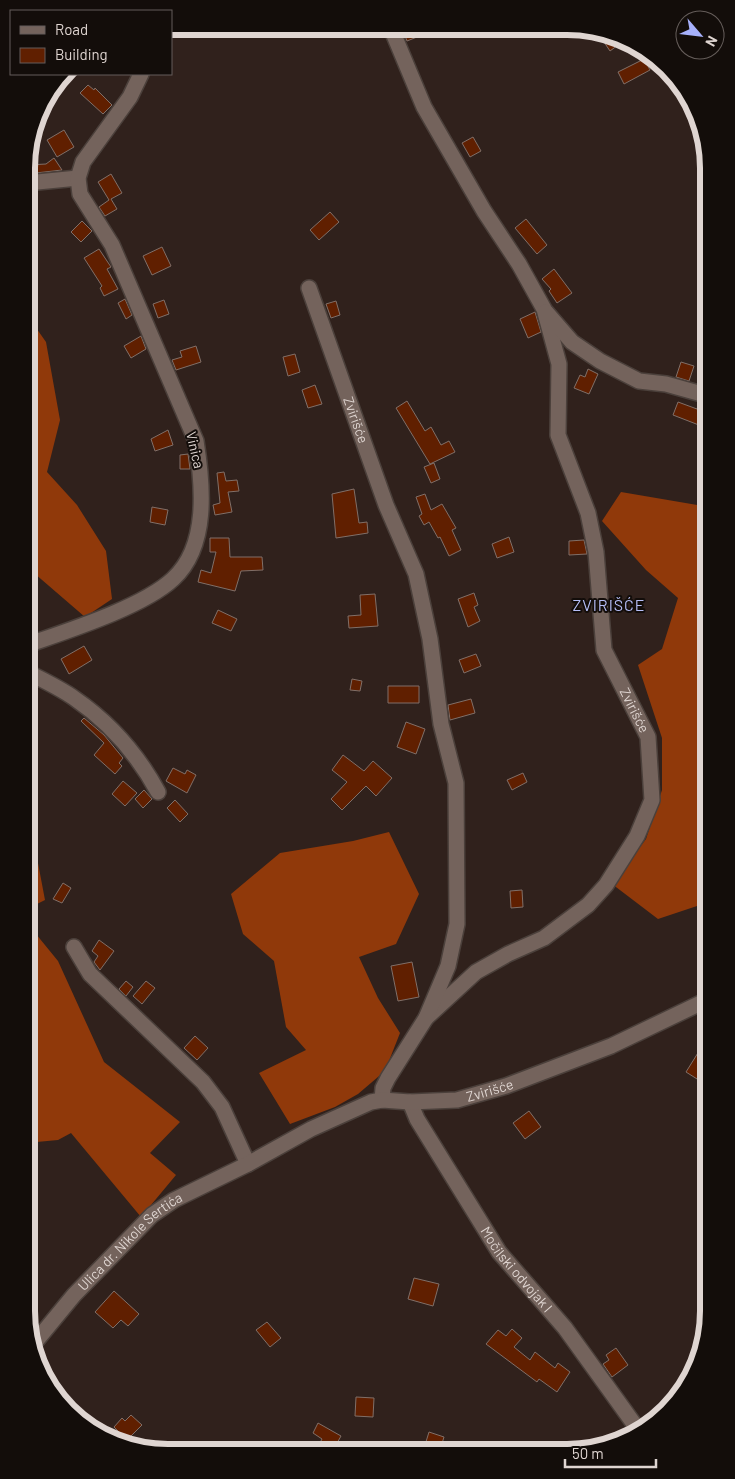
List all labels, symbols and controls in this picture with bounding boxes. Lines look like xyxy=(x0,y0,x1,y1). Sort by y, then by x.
legend xyxy=(10,10,172,75)
north arrow xyxy=(675,10,725,60)
text: Road xyxy=(55,20,88,38)
text: N xyxy=(702,33,722,49)
text: Building xyxy=(55,45,108,63)
street label: Zvirišće xyxy=(340,394,372,445)
street label: Vinica xyxy=(183,430,208,470)
district label: ZVIRIŠĆE xyxy=(572,595,646,614)
street label: Zvirišće xyxy=(617,685,653,735)
street label: Zvirišće xyxy=(464,1075,516,1105)
street label: Ulica dr. Nikole Sertića xyxy=(74,1188,185,1294)
street label: Močilski odvojak I xyxy=(477,1223,556,1315)
scale bar xyxy=(565,1436,656,1468)
text: 50 m xyxy=(572,1444,604,1462)

